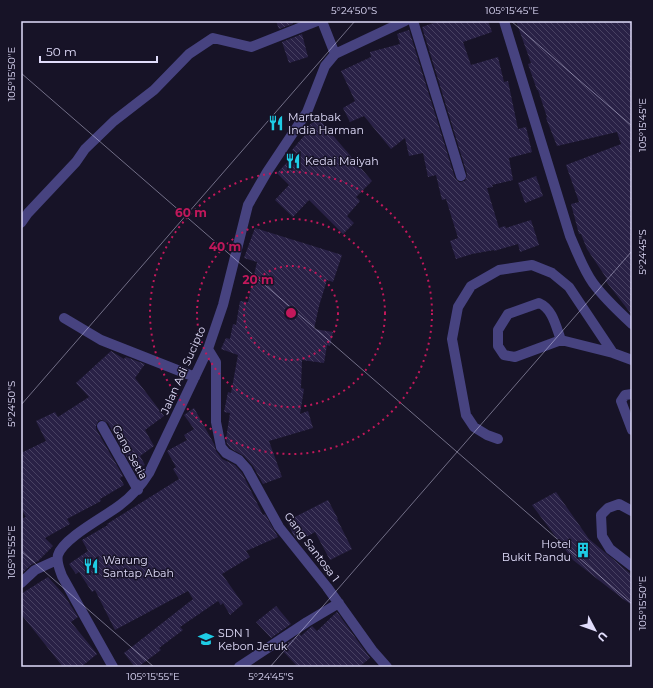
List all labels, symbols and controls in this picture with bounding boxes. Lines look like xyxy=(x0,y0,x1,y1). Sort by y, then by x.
text: 5°24'50"S xyxy=(331,4,377,17)
text: 105°15'45"E xyxy=(485,4,539,17)
scale bar xyxy=(40,38,157,64)
text: 50 m xyxy=(46,44,77,59)
text: 105°15'50"E xyxy=(5,46,18,101)
text: 105°15'45"E xyxy=(636,98,649,152)
place label: Martabak India Harman xyxy=(288,110,364,137)
restaurant icon: Martabak India Harman xyxy=(267,114,285,132)
restaurant icon: Kedai Maiyah xyxy=(284,152,302,170)
place label: Kedai Maiyah xyxy=(305,154,379,168)
text: 60 m xyxy=(175,205,207,220)
text: 5°24'45"S xyxy=(636,229,649,275)
text: 40 m xyxy=(209,239,241,254)
text: 20 m xyxy=(242,272,274,287)
centre of rings xyxy=(284,306,298,320)
street label: Jalan Adi Sucipto xyxy=(157,324,209,417)
text: 5°24'50"S xyxy=(5,381,18,427)
street label: Gang Setia xyxy=(109,422,151,482)
street label: Gang Santosa 1 xyxy=(281,509,343,585)
text: 105°15'55"E xyxy=(5,525,18,579)
place label: Hotel Bukit Randu xyxy=(502,537,571,564)
building icon: Hotel Bukit Randu xyxy=(574,541,592,559)
place label: Warung Santap Abah xyxy=(103,553,174,580)
restaurant icon: Warung Santap Abah xyxy=(82,557,100,575)
text: 105°15'50"E xyxy=(636,575,649,630)
north arrow xyxy=(575,610,615,650)
place label: SDN 1 Kebon Jeruk xyxy=(218,626,288,653)
text: U xyxy=(594,629,611,644)
school or university icon: SDN 1 Kebon Jeruk xyxy=(197,630,215,648)
text: 105°15'55"E xyxy=(126,670,180,683)
text: 5°24'45"S xyxy=(248,670,294,683)

